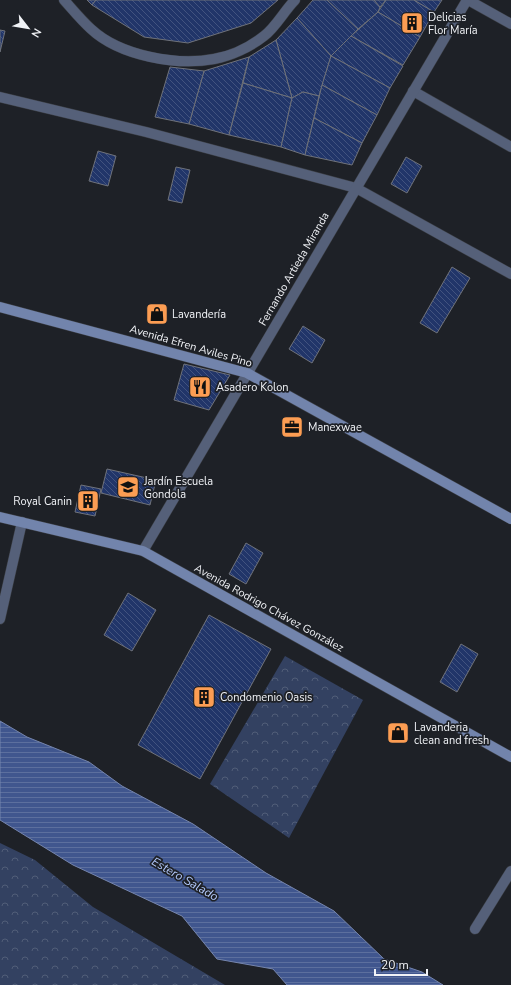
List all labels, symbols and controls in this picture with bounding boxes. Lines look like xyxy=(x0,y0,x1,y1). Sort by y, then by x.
north arrow xyxy=(8,8,48,48)
building icon: Delicias Flor María xyxy=(399,10,425,36)
place label: Delicias Flor María xyxy=(428,10,478,38)
text: N xyxy=(28,26,45,40)
street label: Fernando Artieda Miranda xyxy=(255,209,333,329)
shop icon: Lavandería xyxy=(144,301,170,327)
place label: Lavandería xyxy=(172,307,226,322)
street label: Avenida Efren Aviles Pino xyxy=(128,321,254,371)
restaurant icon: Asadero Kolon xyxy=(187,374,213,400)
place label: Asadero Kolon xyxy=(216,380,289,395)
office icon: Manexwae xyxy=(279,414,305,440)
place label: Manexwae xyxy=(308,420,362,435)
school or university icon: Jardín Escuela Gondola xyxy=(115,474,141,500)
place label: Jardín Escuela Gondola xyxy=(143,474,213,502)
building icon: Royal Canin xyxy=(75,488,101,514)
place label: Royal Canin xyxy=(13,494,72,509)
street label: Avenida Rodrigo Chávez González xyxy=(192,561,346,655)
building icon: Condomenio Oasis xyxy=(191,684,217,710)
place label: Condomenio Oasis xyxy=(220,690,312,705)
shop icon: Lavanderia clean and fresh xyxy=(385,720,411,746)
place label: Lavanderia clean and fresh xyxy=(414,720,489,748)
water label: Estero Salado xyxy=(149,853,222,905)
scale bar xyxy=(375,951,427,977)
text: 20 m xyxy=(381,957,409,973)

